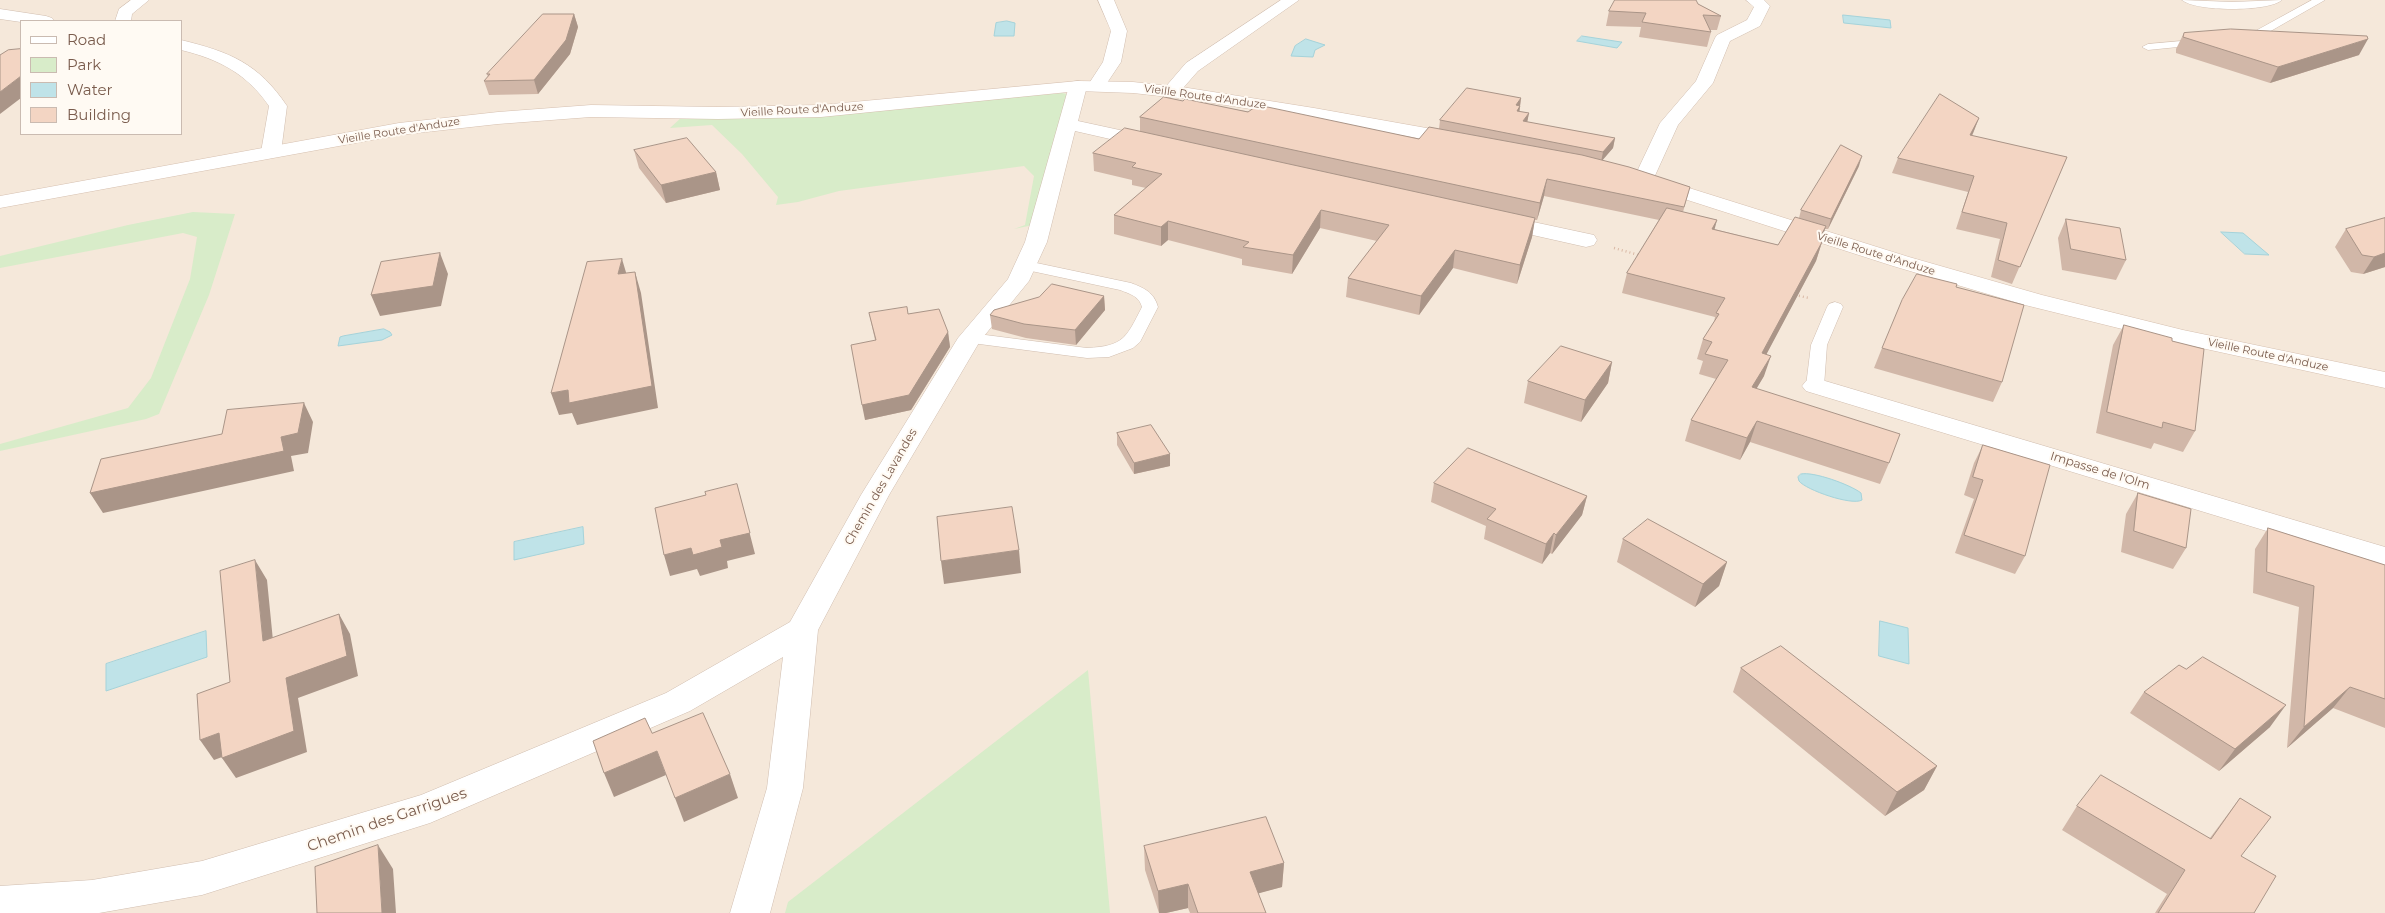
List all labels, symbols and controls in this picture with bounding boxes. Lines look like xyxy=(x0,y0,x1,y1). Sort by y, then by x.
legend xyxy=(20,20,182,135)
text: Road xyxy=(67,30,106,49)
text: Park xyxy=(67,55,101,74)
text: Water xyxy=(67,80,113,99)
street label: Vieille Route d'Anduze xyxy=(1143,82,1267,112)
street label: Vieille Route d'Anduze xyxy=(740,100,864,120)
text: Building xyxy=(67,105,131,124)
street label: Vieille Route d'Anduze xyxy=(337,115,461,147)
street label: Vieille Route d'Anduze xyxy=(1815,230,1937,278)
street label: Vieille Route d'Anduze xyxy=(2206,336,2330,374)
street label: Chemin des Lavandes xyxy=(842,426,920,548)
street label: Impasse de l'Olm xyxy=(2048,449,2152,493)
street label: Chemin des Garrigues xyxy=(305,784,469,856)

